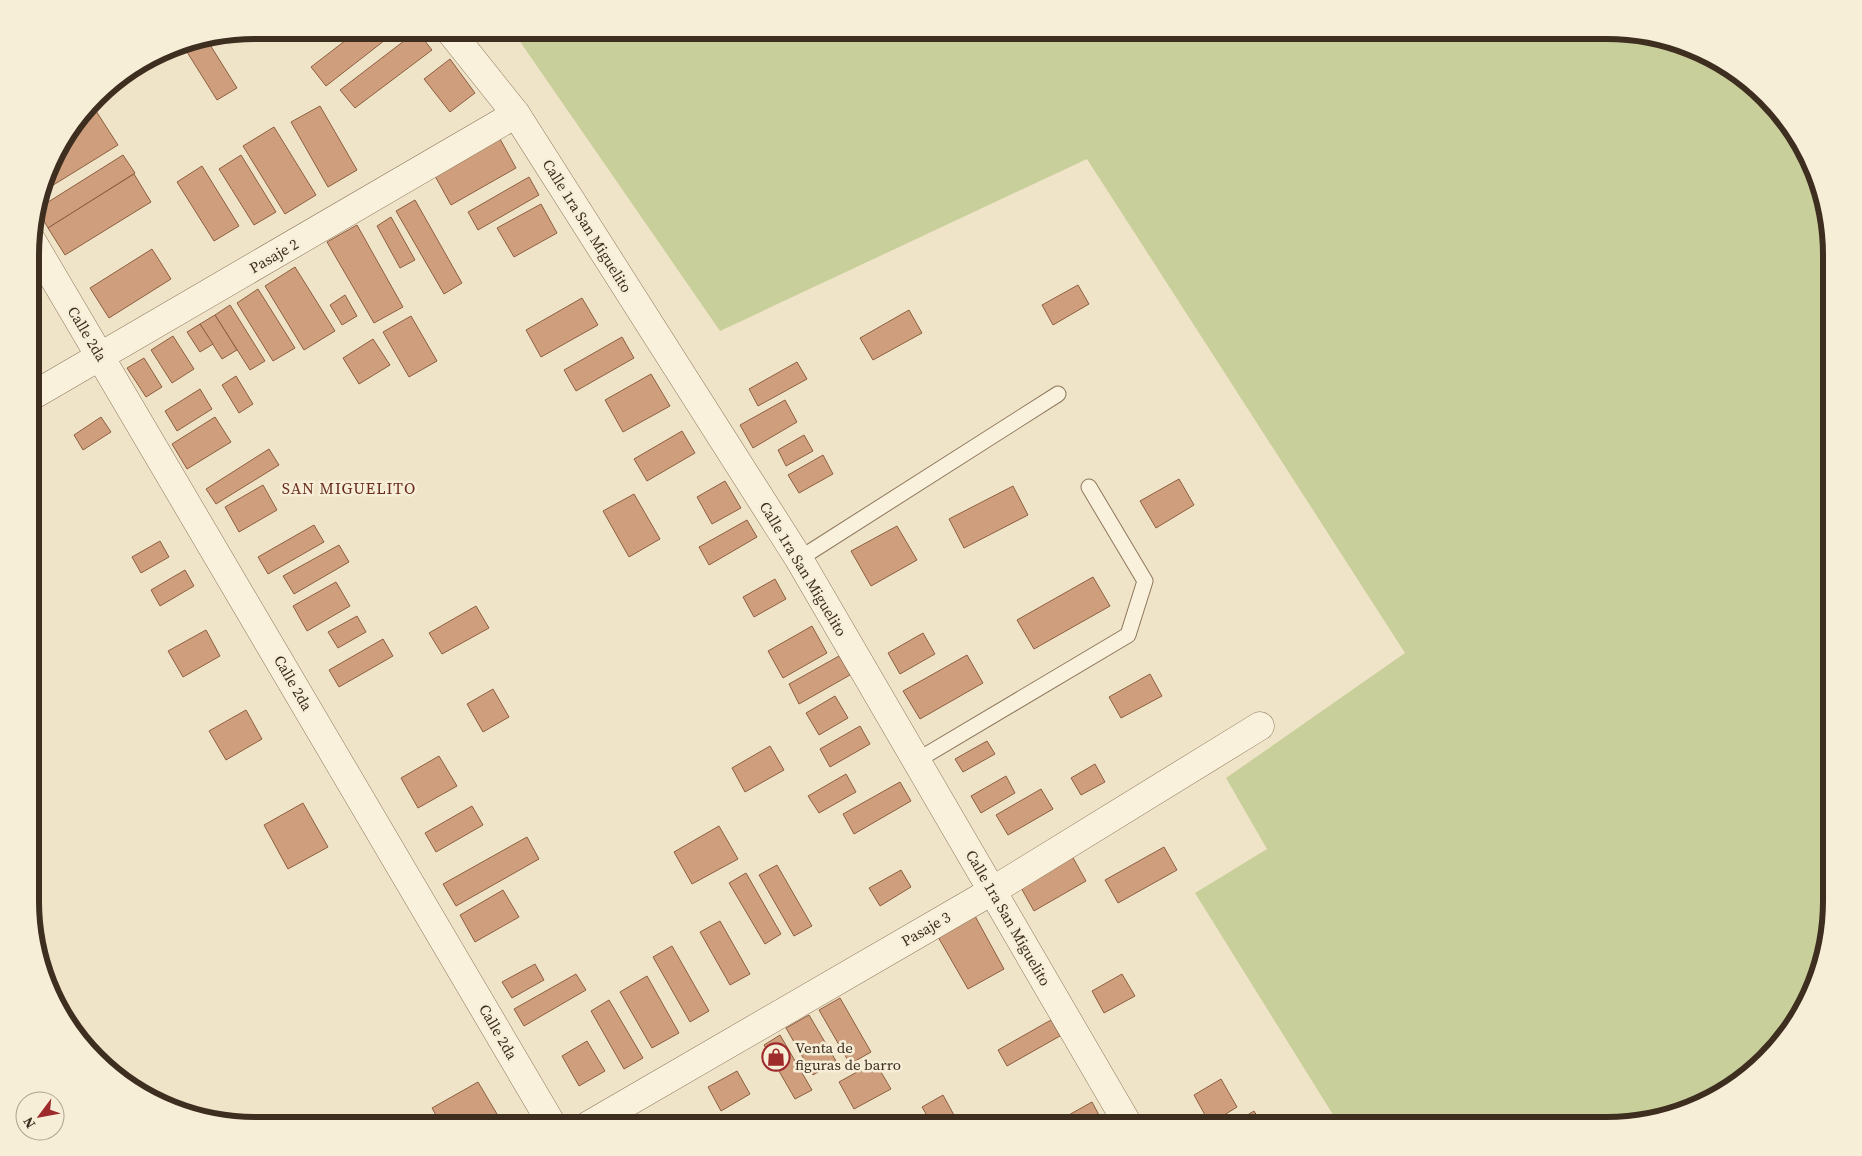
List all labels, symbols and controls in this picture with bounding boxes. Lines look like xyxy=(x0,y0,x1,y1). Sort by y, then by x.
street label: Calle 1ra San Miguelito xyxy=(538,155,637,296)
street label: Pasaje 2 xyxy=(245,233,302,278)
street label: Calle 2da xyxy=(63,302,112,365)
district label: SAN MIGUELITO xyxy=(282,477,416,499)
street label: Calle 1ra San Miguelito xyxy=(755,497,852,640)
street label: Calle 2da xyxy=(269,651,318,715)
street label: Calle 1ra San Miguelito xyxy=(961,846,1056,990)
street label: Pasaje 3 xyxy=(897,906,954,951)
street label: Calle 2da xyxy=(474,1000,523,1064)
place label: Venta de figuras de barro xyxy=(795,1037,901,1075)
shop icon: Venta de figuras de barro xyxy=(761,1042,791,1072)
north arrow xyxy=(15,1091,65,1141)
text: N xyxy=(18,1113,40,1133)

